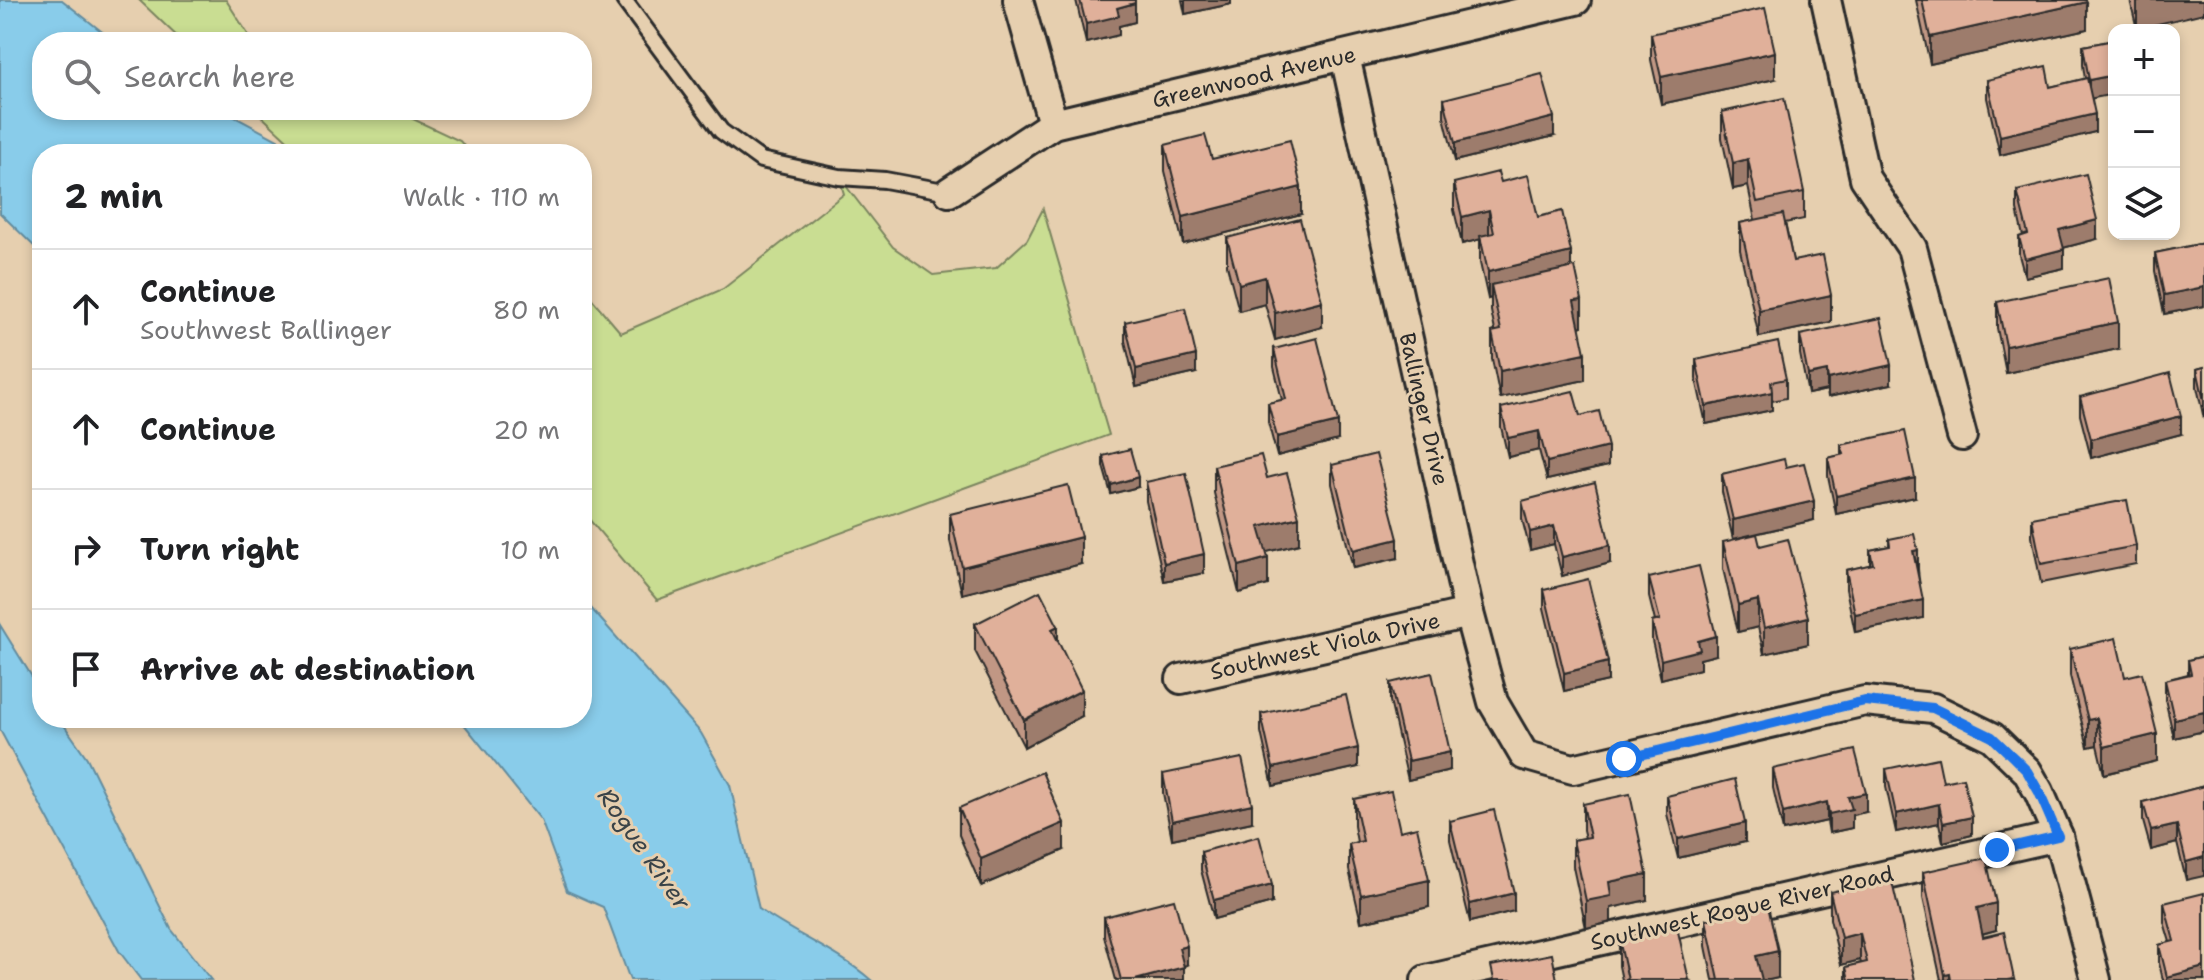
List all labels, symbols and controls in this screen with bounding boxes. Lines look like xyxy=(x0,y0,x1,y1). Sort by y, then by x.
map controls xyxy=(2108,24,2180,240)
button: + xyxy=(2108,24,2180,96)
search box xyxy=(32,32,592,120)
street label: Greenwood Avenue xyxy=(1149,39,1359,115)
icon: search xyxy=(60,54,104,98)
text: Search here xyxy=(124,56,295,97)
button: − xyxy=(2108,96,2180,168)
button: layers xyxy=(2108,168,2180,240)
text: 2 min xyxy=(64,173,163,219)
text: Walk · 110 m xyxy=(402,179,560,214)
text: Continue xyxy=(140,271,276,312)
icon: ahead xyxy=(64,287,108,331)
text: 80 m xyxy=(493,292,560,327)
text: Southwest Ballinger xyxy=(140,312,392,347)
street label: Ballinger Drive xyxy=(1392,330,1456,488)
icon: ahead xyxy=(64,407,108,451)
text: Continue xyxy=(140,409,276,450)
text: 20 m xyxy=(493,412,560,447)
icon: right xyxy=(64,527,108,571)
text: Turn right xyxy=(140,529,299,570)
text: 10 m xyxy=(500,532,560,567)
street label: Southwest Viola Drive xyxy=(1207,605,1443,687)
icon: arrive xyxy=(64,647,108,691)
text: Arrive at destination xyxy=(140,649,475,690)
route start xyxy=(1606,741,1642,777)
water label: Rogue River xyxy=(590,782,698,917)
route end xyxy=(1979,832,2015,868)
street label: Southwest Rogue River Road xyxy=(1588,859,1897,957)

